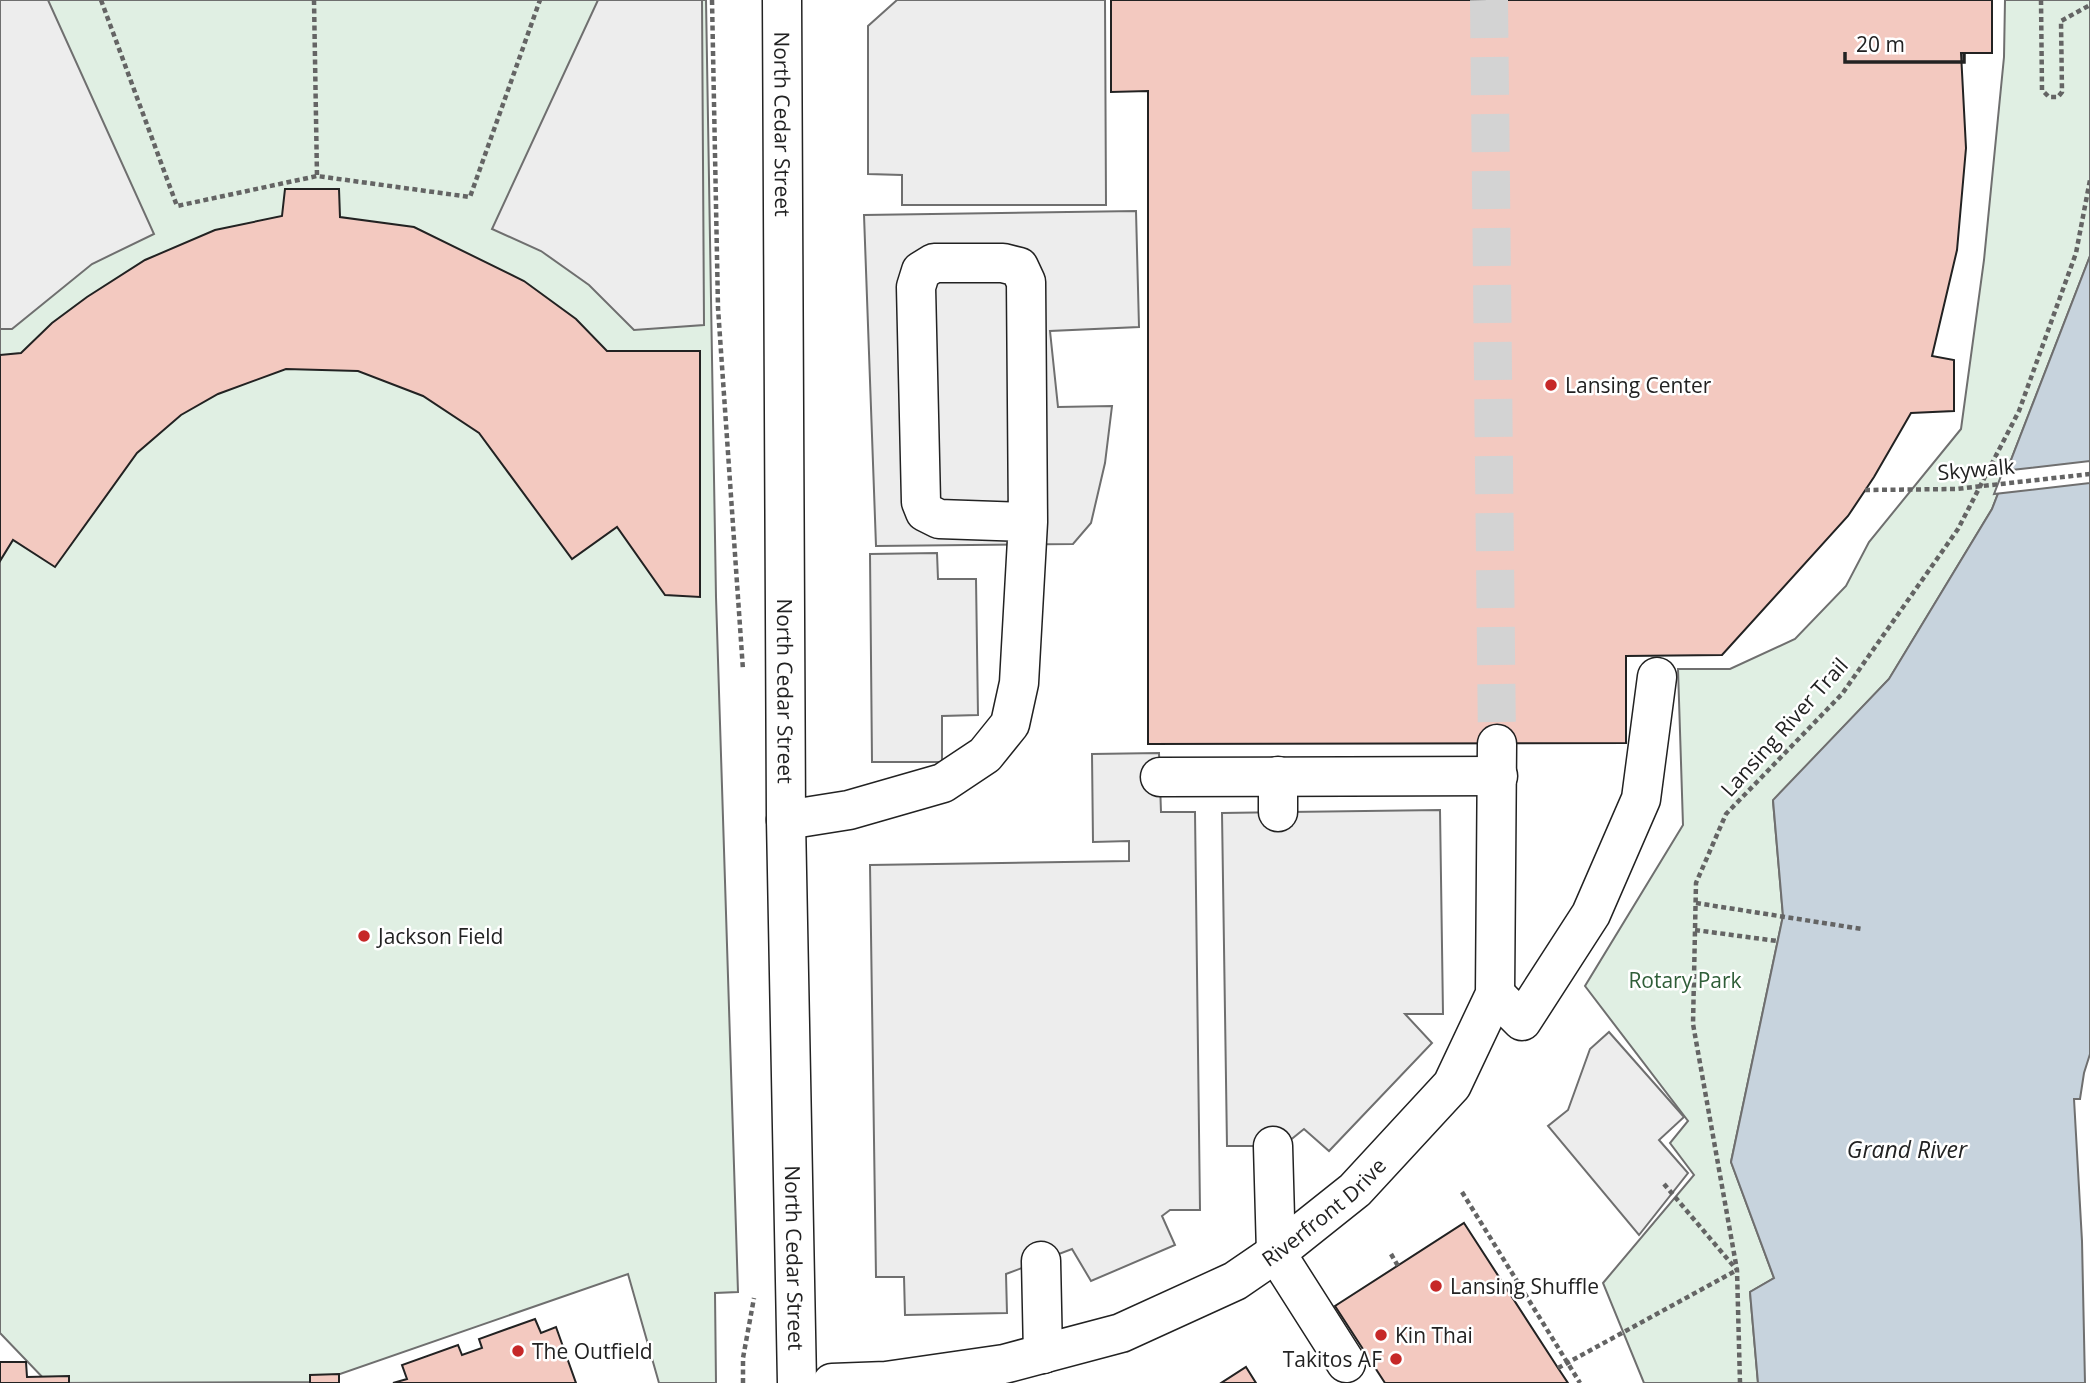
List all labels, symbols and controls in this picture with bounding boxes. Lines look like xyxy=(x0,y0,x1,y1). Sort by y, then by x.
scale bar xyxy=(1845,21,1964,65)
text: 20 m xyxy=(1856,30,1905,58)
street label: North Cedar Street xyxy=(768,31,797,217)
place label: Lansing Center xyxy=(1565,371,1712,399)
marker: Lansing Center xyxy=(1543,377,1559,393)
street label: Skywalk xyxy=(1936,452,2016,486)
street label: North Cedar Street xyxy=(771,598,800,784)
street label: Lansing River Trail xyxy=(1714,652,1854,802)
place label: Jackson Field xyxy=(376,922,503,950)
marker: Jackson Field xyxy=(356,928,372,944)
park label: Rotary Park xyxy=(1628,966,1742,994)
water label: Grand River xyxy=(1847,1133,1968,1165)
street label: Riverfront Drive xyxy=(1256,1152,1392,1273)
street label: North Cedar Street xyxy=(779,1165,810,1351)
place label: Lansing Shuffle xyxy=(1450,1272,1599,1300)
marker: Lansing Shuffle xyxy=(1428,1278,1444,1294)
place label: Kin Thai xyxy=(1395,1321,1473,1349)
marker: Kin Thai xyxy=(1373,1327,1389,1343)
place label: The Outfield xyxy=(532,1337,653,1365)
marker: The Outfield xyxy=(510,1343,526,1359)
place label: Takitos AF xyxy=(1283,1345,1382,1373)
marker: Takitos AF xyxy=(1388,1351,1404,1367)

